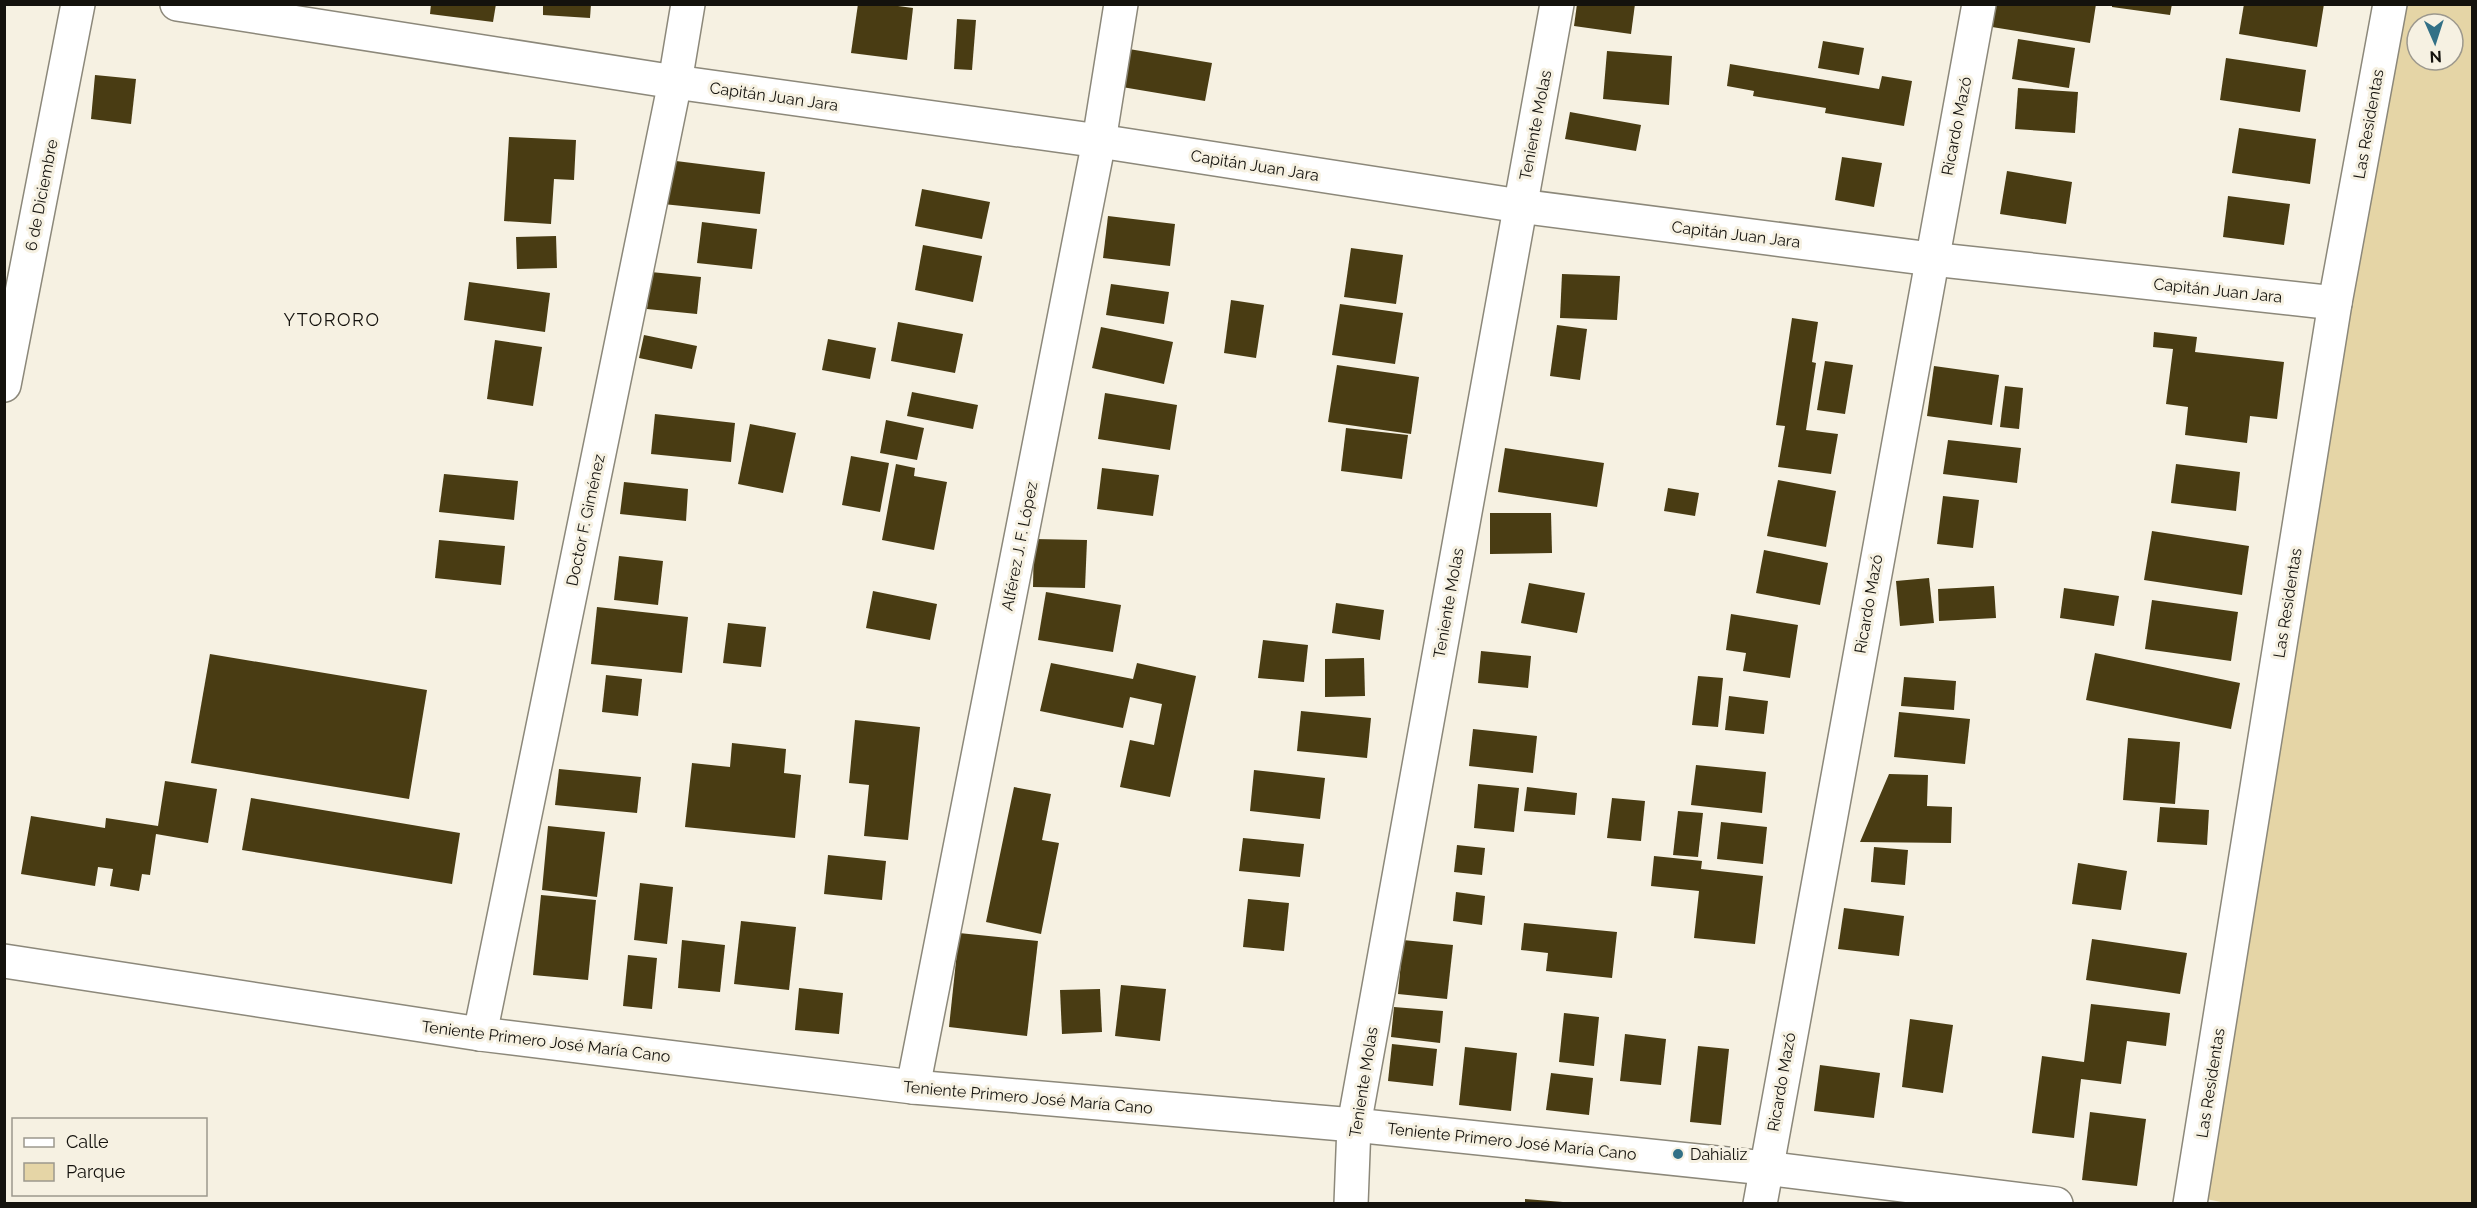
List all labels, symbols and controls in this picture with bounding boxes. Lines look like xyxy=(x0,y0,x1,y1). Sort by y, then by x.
north arrow xyxy=(2405,12,2465,72)
text: N xyxy=(2429,47,2442,66)
street label: Las Residentas xyxy=(2349,67,2388,180)
street label: Teniente Molas xyxy=(1516,68,1556,182)
street label: Ricardo Mazó xyxy=(1938,75,1975,177)
street label: Capitán Juan Jara xyxy=(708,78,839,115)
street label: 6 de Diciembre xyxy=(21,138,62,252)
street label: Capitán Juan Jara xyxy=(1189,146,1320,185)
street label: Capitán Juan Jara xyxy=(1671,217,1801,252)
street label: Capitán Juan Jara xyxy=(2153,274,2283,307)
district label: YTORORO xyxy=(284,309,380,330)
street label: Doctor F. Giménez xyxy=(562,452,609,588)
street label: Alférez J. F. López xyxy=(998,480,1041,612)
street label: Teniente Molas xyxy=(1429,546,1468,660)
street label: Las Residentas xyxy=(2269,546,2306,659)
street label: Ricardo Mazó xyxy=(1850,553,1887,655)
street label: Teniente Primero José María Cano xyxy=(420,1017,671,1066)
street label: Teniente Molas xyxy=(1345,1025,1382,1139)
street label: Las Residentas xyxy=(2192,1026,2229,1139)
street label: Ricardo Mazó xyxy=(1763,1031,1800,1133)
street label: Teniente Primero José María Cano xyxy=(902,1077,1154,1118)
legend xyxy=(12,1118,207,1196)
street label: Teniente Primero José María Cano xyxy=(1386,1119,1638,1164)
text: Calle xyxy=(66,1131,109,1152)
place label: Dahializ xyxy=(1690,1145,1747,1164)
marker: Dahializ xyxy=(1671,1147,1685,1161)
text: Parque xyxy=(66,1161,126,1182)

